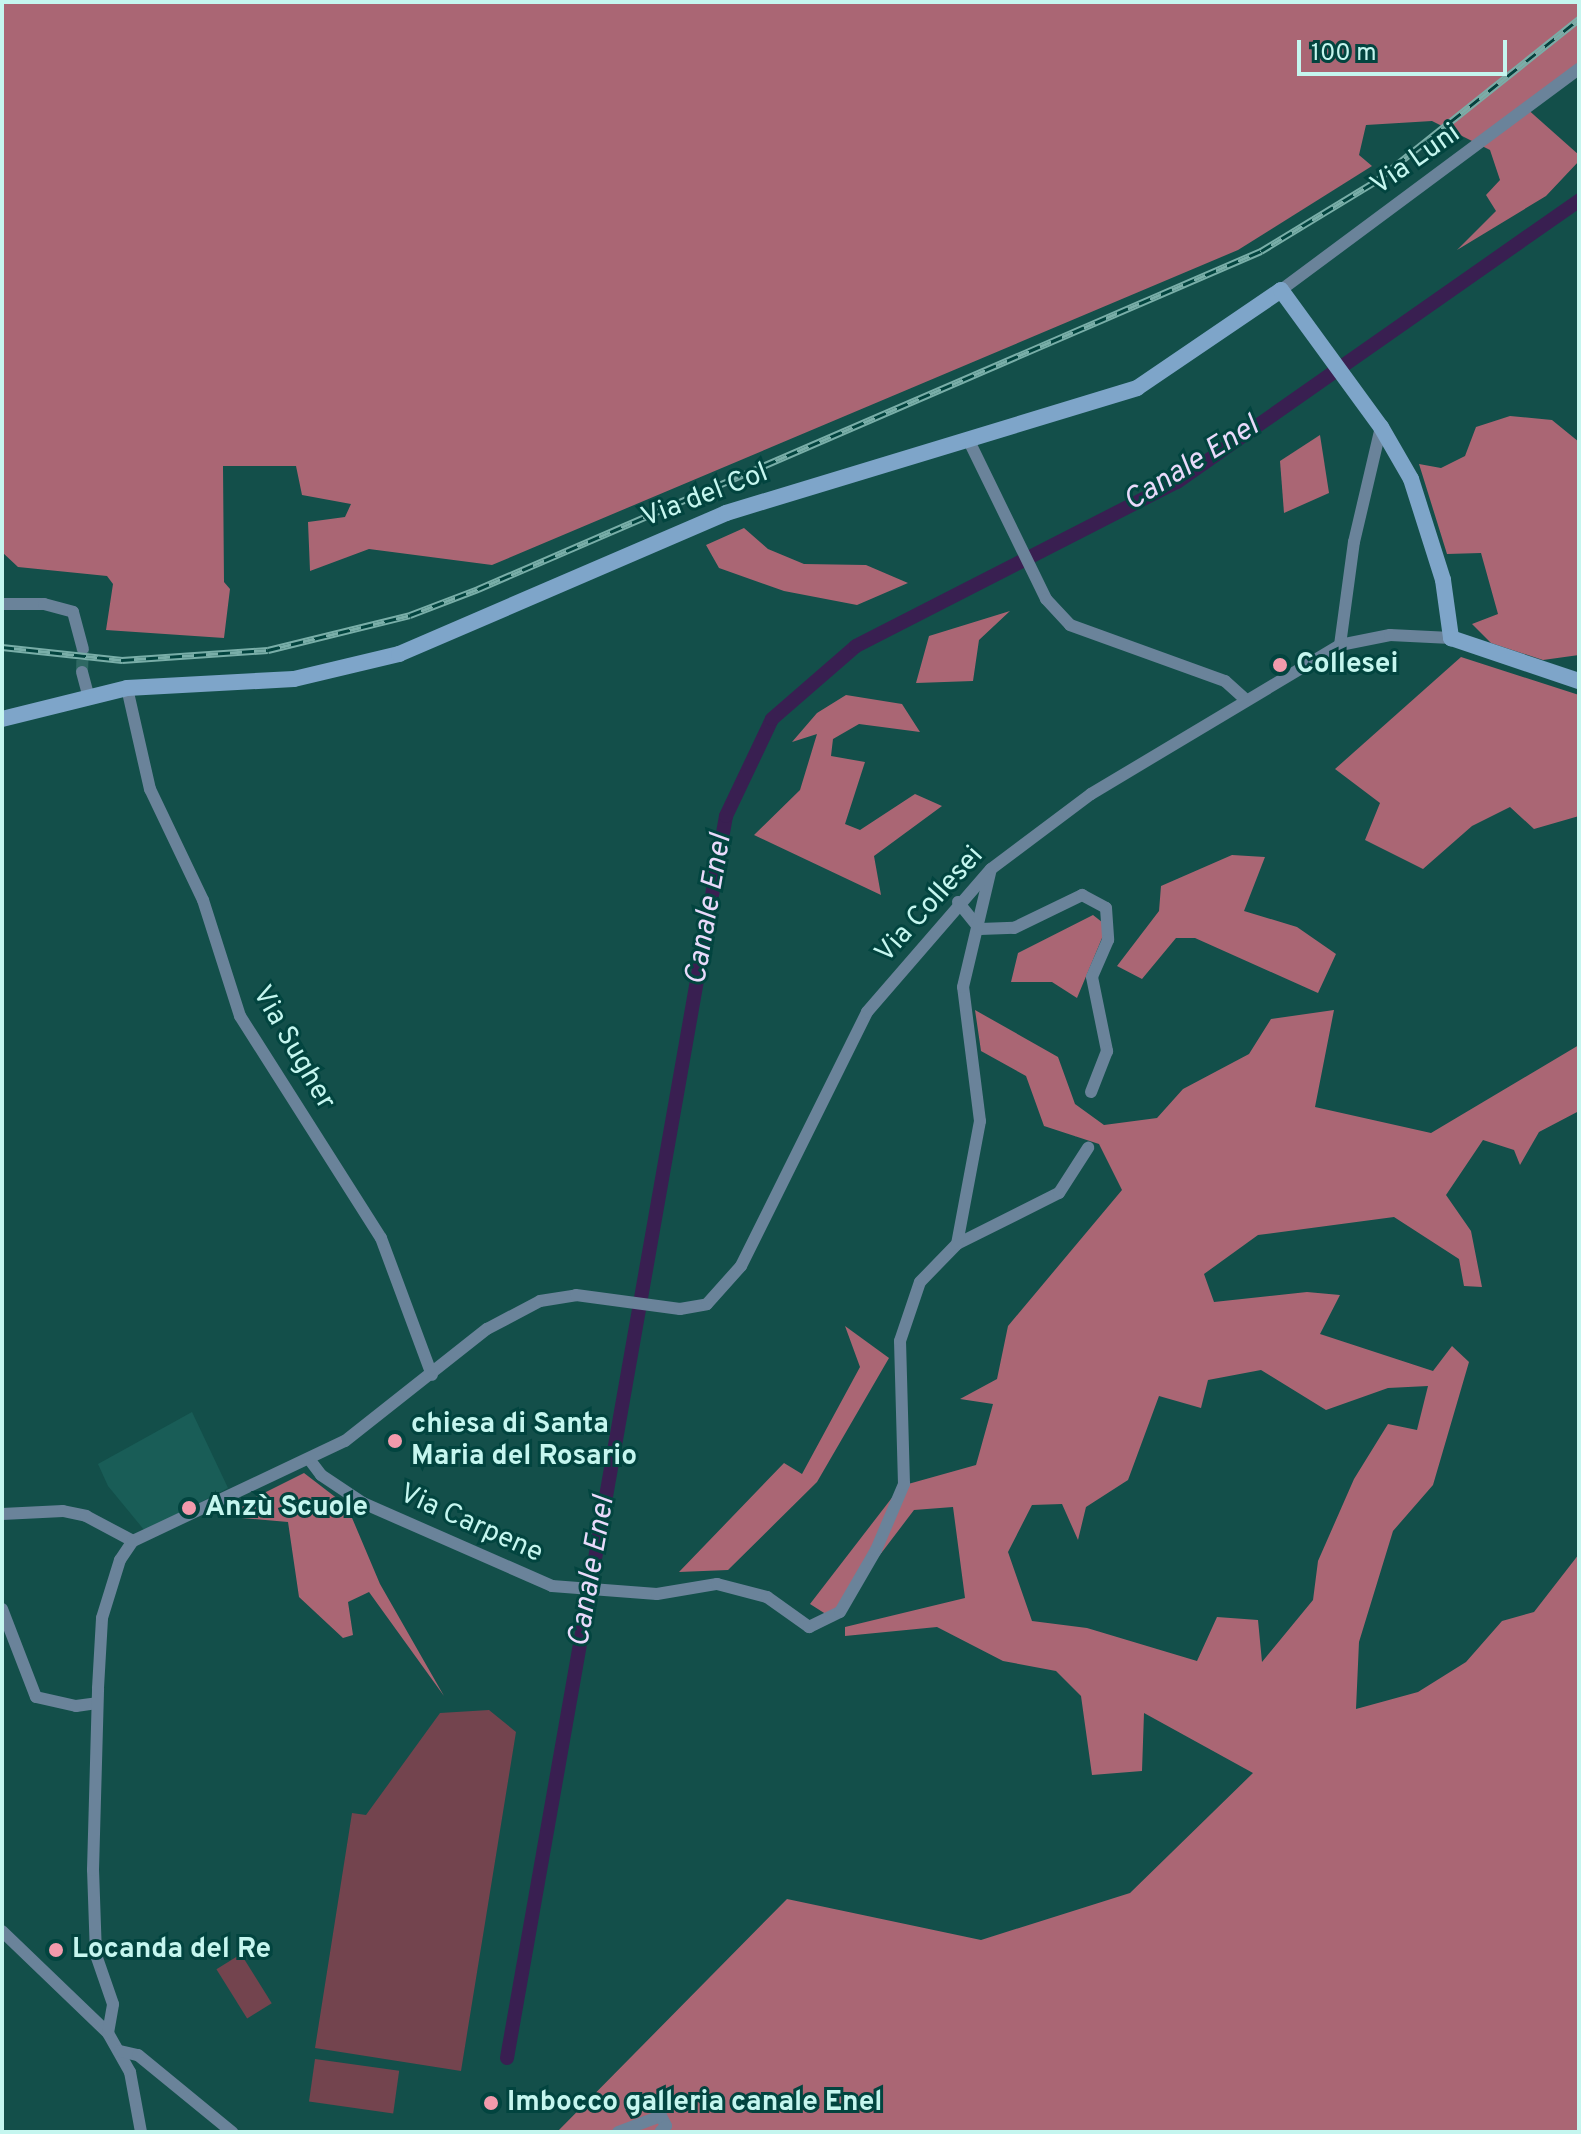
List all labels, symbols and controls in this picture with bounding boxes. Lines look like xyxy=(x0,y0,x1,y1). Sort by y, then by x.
scale bar xyxy=(1301,24,1511,74)
text: 100 m xyxy=(1311,39,1377,69)
street label: Via Luni xyxy=(1365,117,1467,203)
water label: Canale Enel xyxy=(1118,409,1266,521)
street label: Via del Col xyxy=(637,457,773,535)
place label: Collesei xyxy=(1296,648,1398,682)
marker: Collesei xyxy=(1271,656,1289,674)
water label: Canale Enel xyxy=(679,832,741,988)
street label: Via Collesei xyxy=(869,840,991,970)
street label: Via Sugher xyxy=(244,980,342,1116)
place label: chiesa di Santa Maria del Rosario xyxy=(411,1408,637,1474)
marker: chiesa di Santa Maria del Rosario xyxy=(386,1432,404,1450)
street label: Via Carpene xyxy=(394,1477,548,1571)
place label: Anzù Scuole xyxy=(205,1491,368,1525)
water label: Canale Enel xyxy=(562,1494,624,1650)
marker: Anzù Scuole xyxy=(180,1499,198,1517)
place label: Locanda del Re xyxy=(72,1933,271,1967)
marker: Locanda del Re xyxy=(47,1941,65,1959)
place label: Imbocco galleria canale Enel xyxy=(507,2086,882,2120)
marker: Imbocco galleria canale Enel xyxy=(482,2094,500,2112)

